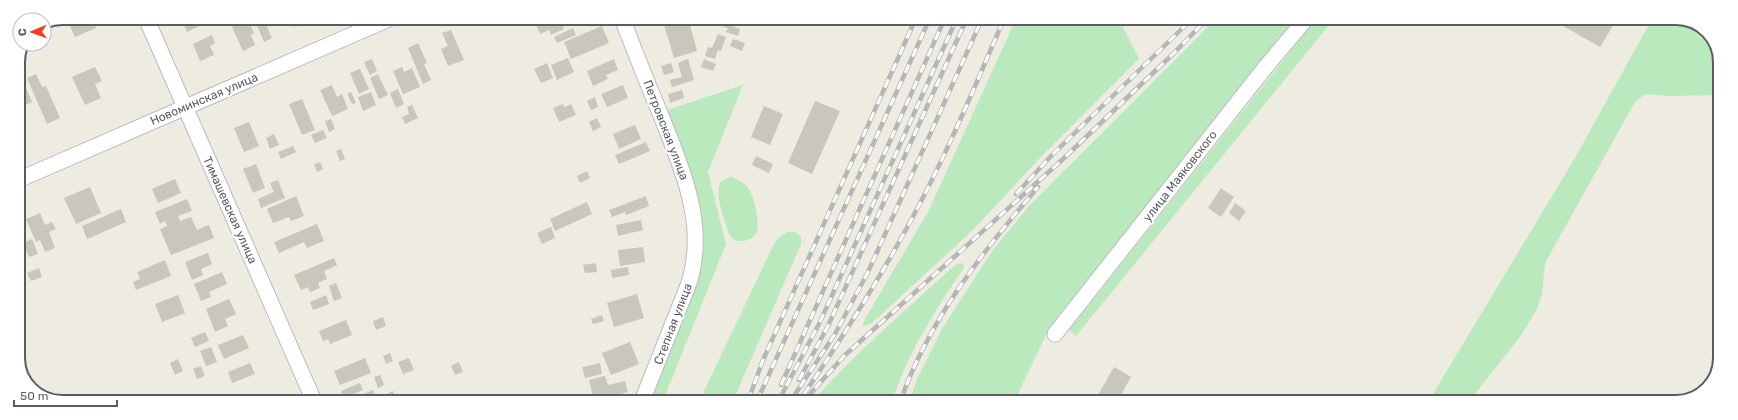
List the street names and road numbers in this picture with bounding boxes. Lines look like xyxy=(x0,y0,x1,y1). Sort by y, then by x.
street label: Новоминская улица xyxy=(148,70,260,128)
street label: Петровская улица xyxy=(640,78,692,182)
street label: улица Маяковского xyxy=(1140,128,1220,224)
street label: Тимашевская улица xyxy=(200,154,260,266)
street label: Степная улица xyxy=(651,281,695,367)

